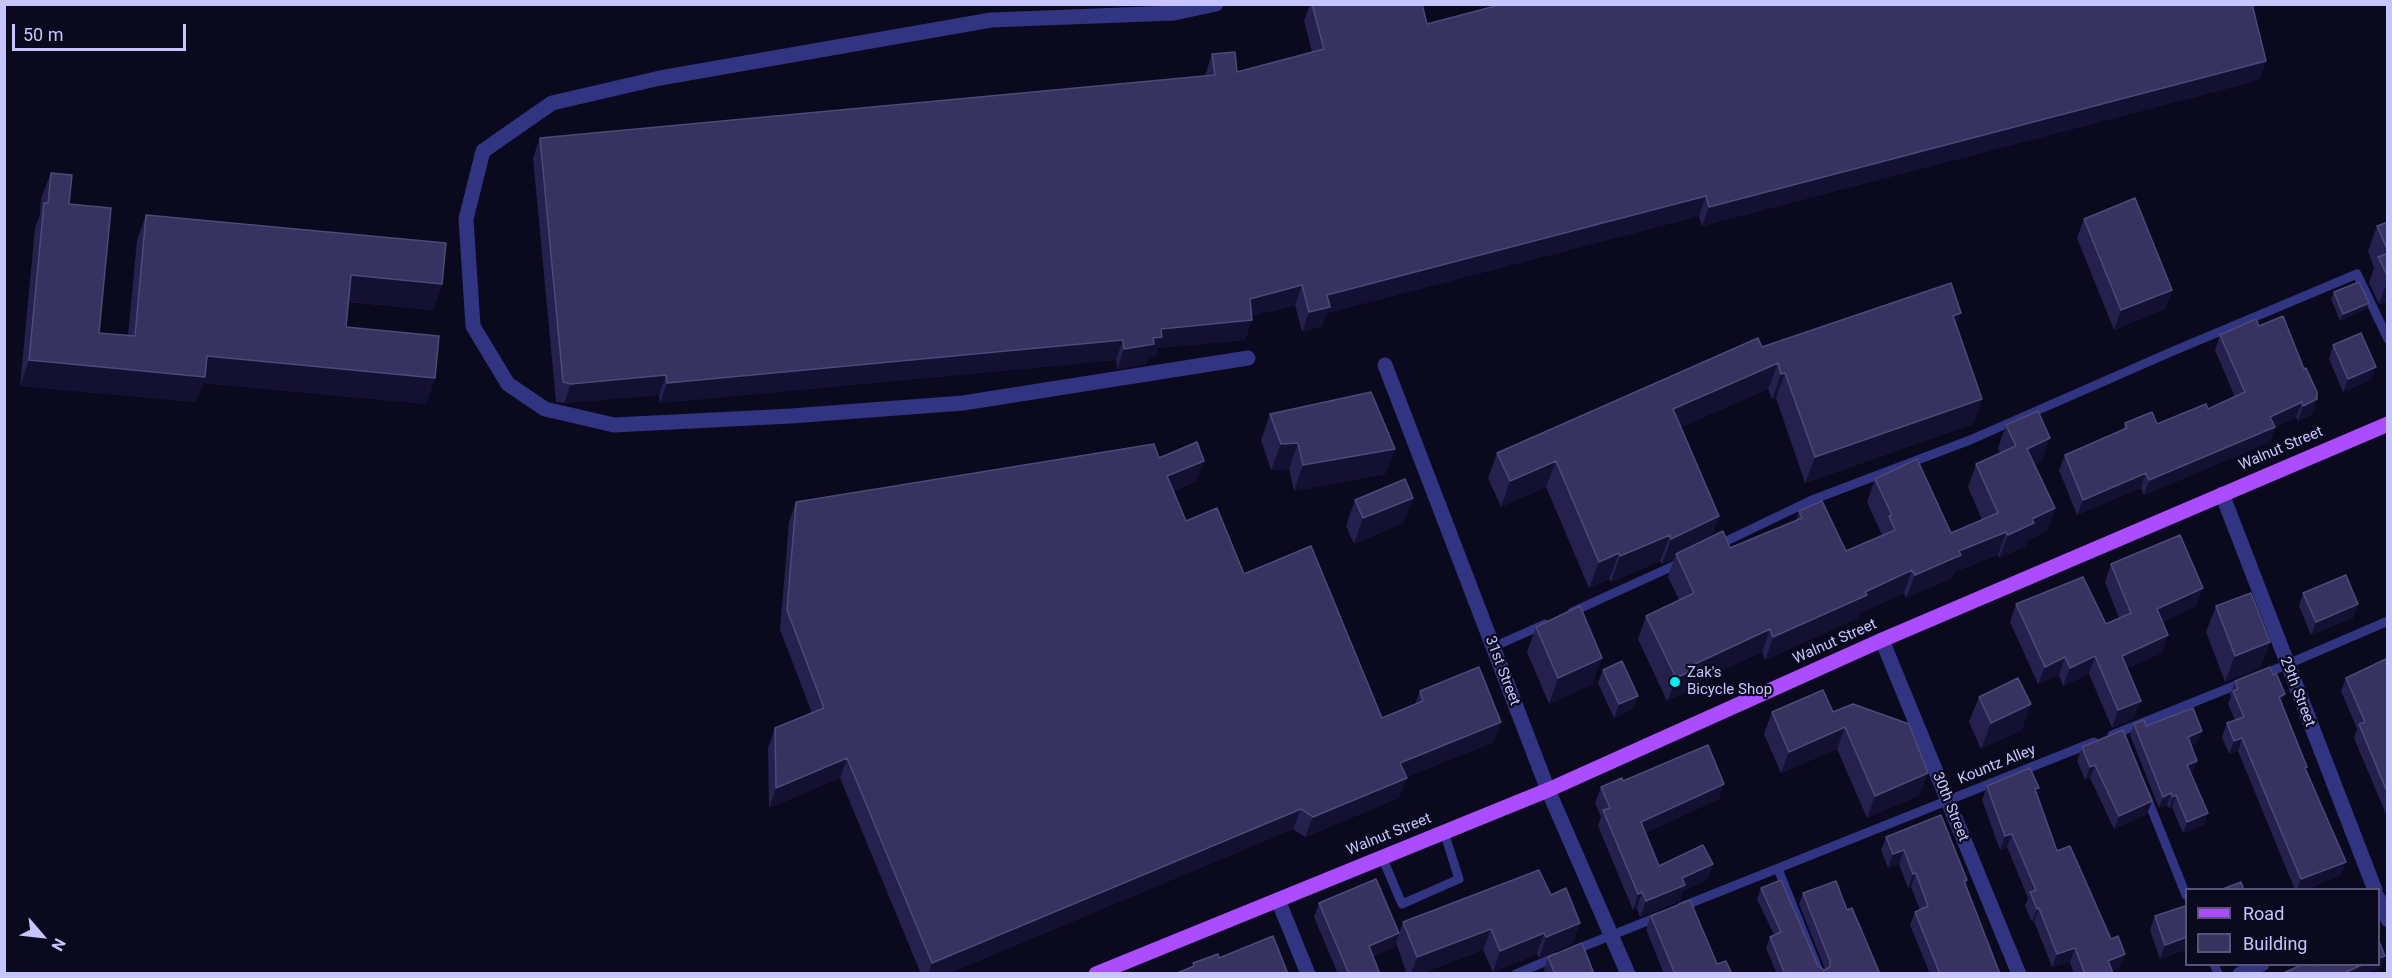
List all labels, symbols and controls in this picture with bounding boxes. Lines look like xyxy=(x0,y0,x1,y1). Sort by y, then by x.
scale bar xyxy=(15,12,189,50)
text: 50 m xyxy=(23,24,63,45)
street label: Walnut Street xyxy=(2236,423,2326,475)
street label: Walnut Street xyxy=(1790,616,1880,668)
street label: 31st Street xyxy=(1481,634,1523,708)
street label: 29th Street xyxy=(2275,655,2319,729)
place label: Zak's Bicycle Shop xyxy=(1687,664,1772,699)
marker: Zak's Bicycle Shop xyxy=(1668,675,1682,689)
street label: Kountz Alley xyxy=(1955,741,2039,789)
street label: 30th Street xyxy=(1928,770,1972,844)
street label: Walnut Street xyxy=(1344,810,1434,860)
legend xyxy=(2185,888,2380,966)
text: Road xyxy=(2243,903,2284,924)
north arrow xyxy=(12,906,72,966)
text: Building xyxy=(2243,933,2307,954)
text: N xyxy=(47,935,69,954)

